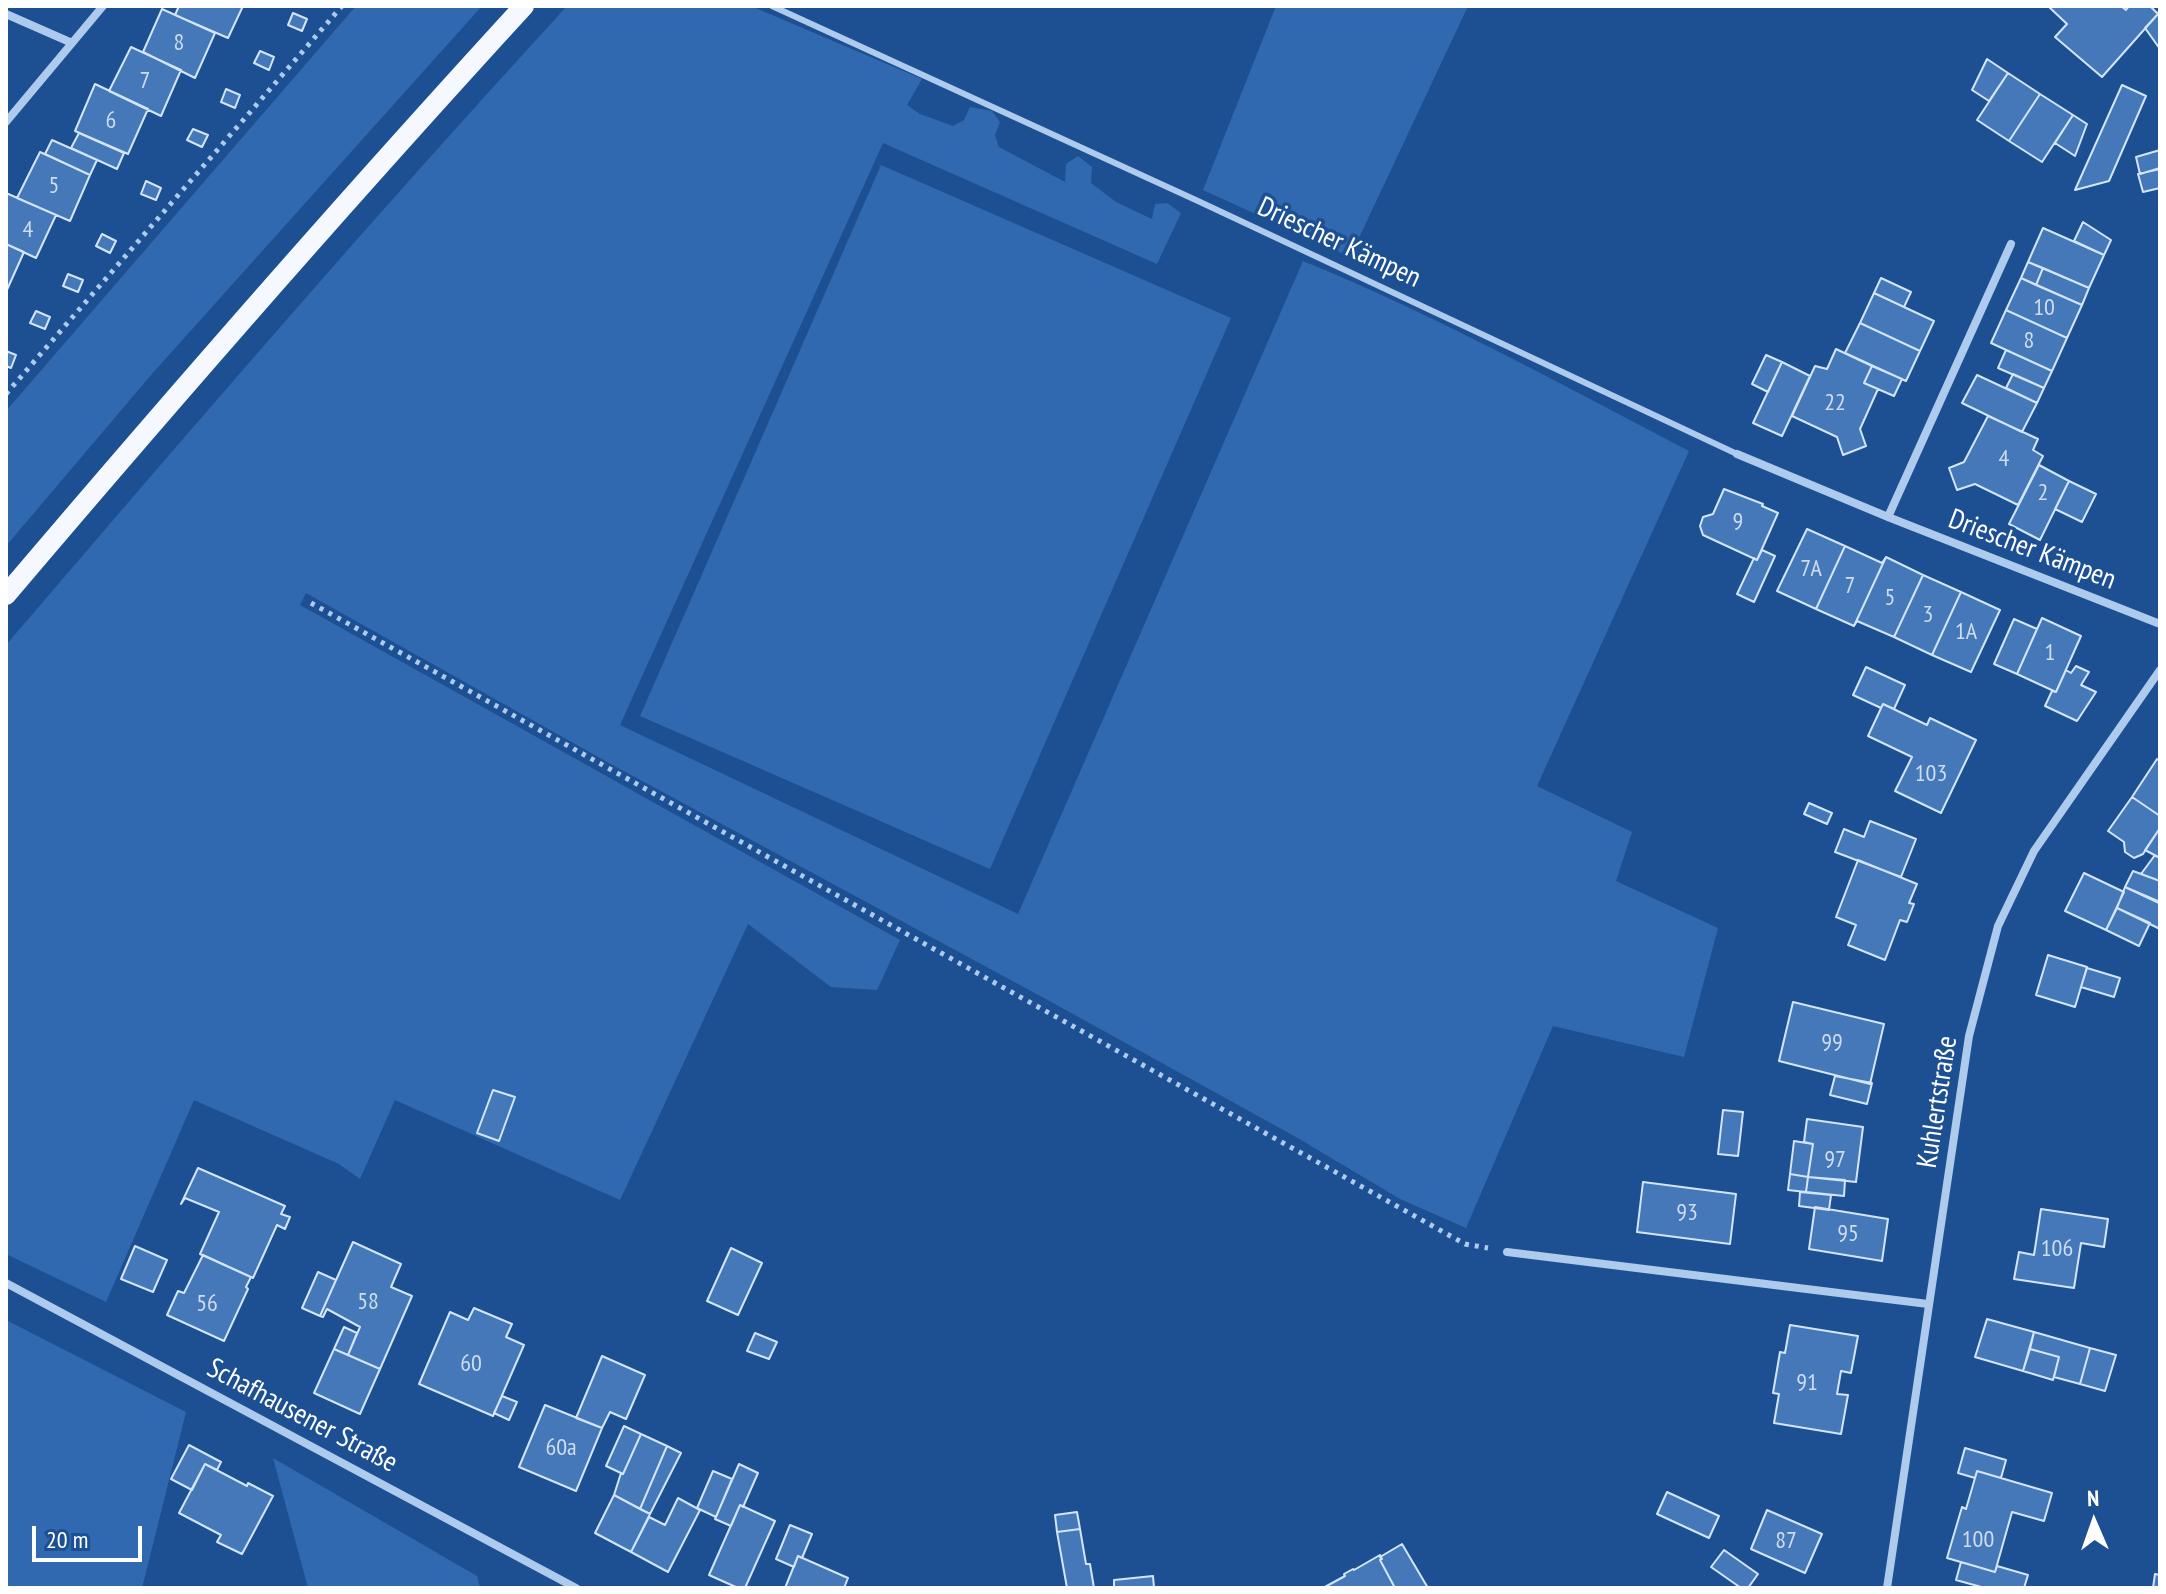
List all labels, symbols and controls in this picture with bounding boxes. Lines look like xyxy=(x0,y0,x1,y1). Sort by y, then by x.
house number: 8 xyxy=(174,29,184,57)
house number: 7 xyxy=(140,67,150,95)
house number: 6 xyxy=(106,107,116,135)
house number: 5 xyxy=(49,172,59,200)
street label: Driescher Kämpen xyxy=(1252,191,1426,295)
house number: 4 xyxy=(23,216,33,244)
house number: 10 xyxy=(2033,294,2055,322)
house number: 8 xyxy=(2024,327,2034,355)
house number: 22 xyxy=(1824,389,1846,417)
house number: 4 xyxy=(1999,445,2009,473)
house number: 2 xyxy=(2038,479,2048,507)
street label: Driescher Kämpen xyxy=(1944,503,2120,597)
house number: 9 xyxy=(1733,508,1743,536)
house number: 7A xyxy=(1800,555,1822,583)
house number: 7 xyxy=(1845,572,1855,600)
house number: 5 xyxy=(1885,584,1895,612)
house number: 3 xyxy=(1923,601,1933,629)
house number: 1A xyxy=(1955,618,1977,646)
house number: 1 xyxy=(2045,639,2055,667)
house number: 103 xyxy=(1915,760,1947,788)
house number: 99 xyxy=(1821,1029,1843,1057)
street label: Kuhlertstraße xyxy=(1911,1034,1965,1170)
house number: 97 xyxy=(1824,1146,1846,1174)
house number: 93 xyxy=(1676,1199,1698,1227)
house number: 95 xyxy=(1837,1220,1859,1248)
house number: 106 xyxy=(2041,1235,2073,1263)
house number: 58 xyxy=(357,1288,379,1316)
house number: 56 xyxy=(196,1290,218,1318)
house number: 60 xyxy=(460,1350,482,1378)
street label: Schafhausener Straße xyxy=(201,1352,403,1480)
house number: 91 xyxy=(1796,1369,1818,1397)
house number: 60a xyxy=(545,1434,577,1462)
north arrow xyxy=(2054,1482,2134,1562)
text: N xyxy=(2087,1484,2100,1512)
scale bar xyxy=(36,1510,146,1560)
text: 20 m xyxy=(46,1524,88,1555)
house number: 100 xyxy=(1962,1526,1994,1554)
house number: 87 xyxy=(1775,1527,1797,1555)

